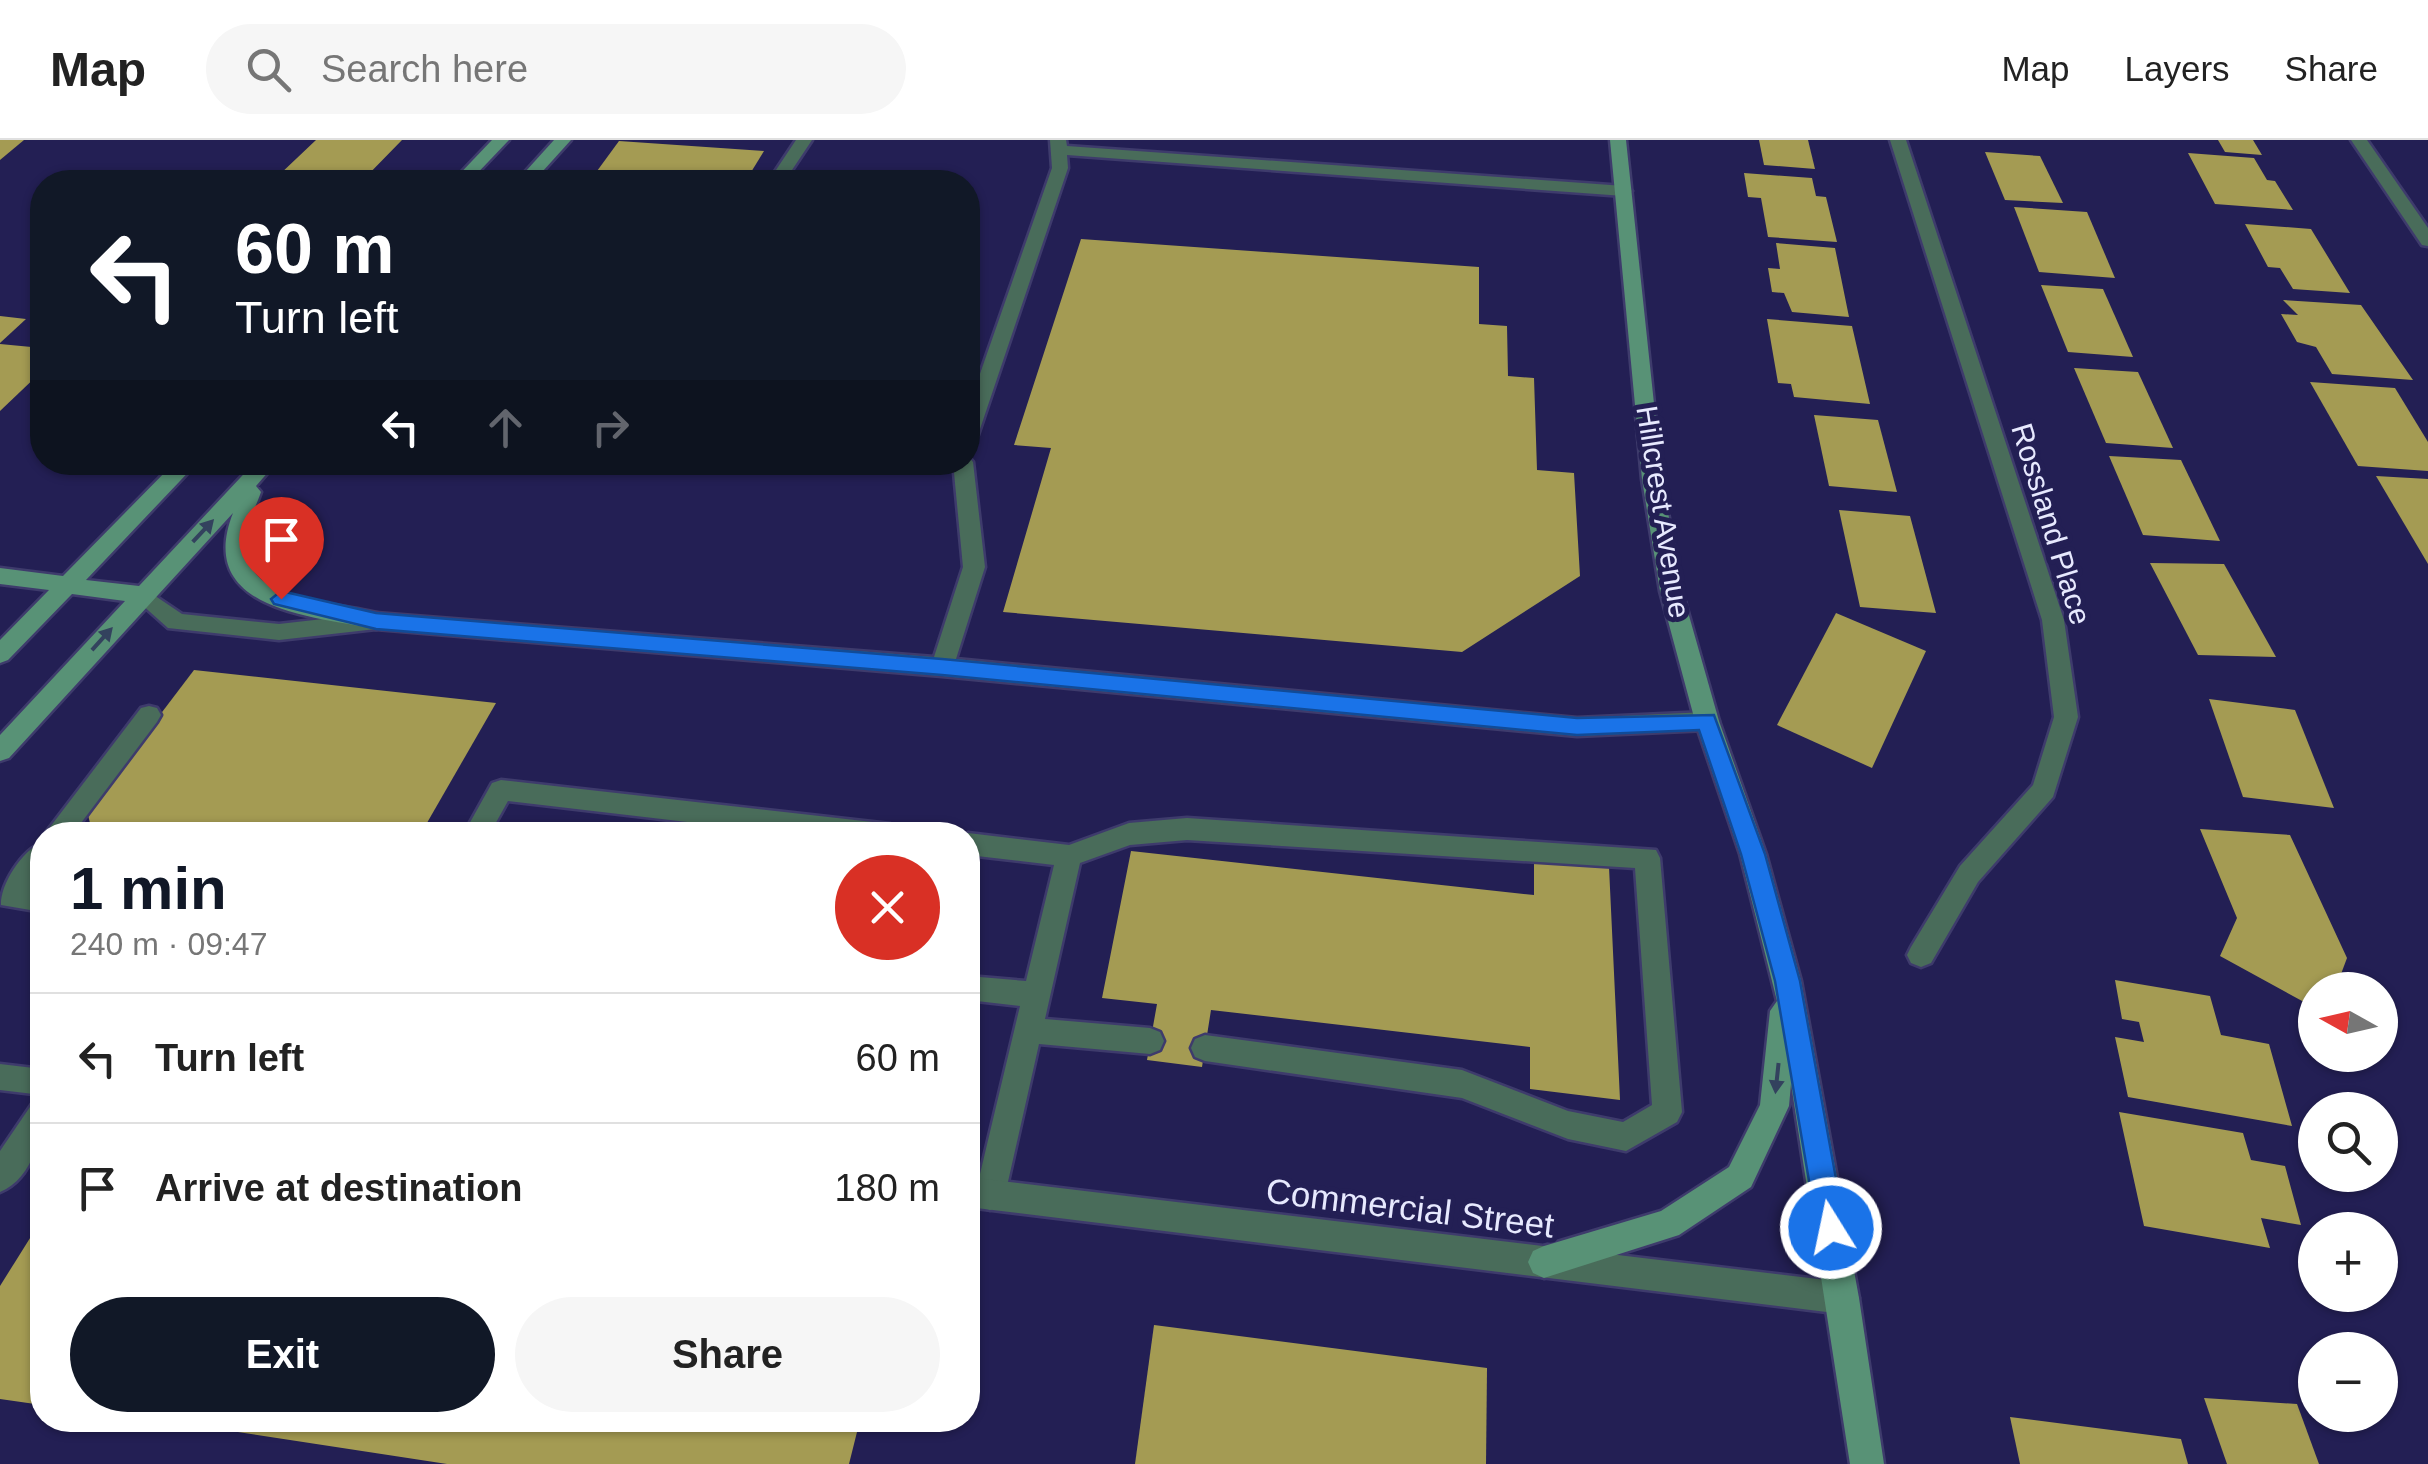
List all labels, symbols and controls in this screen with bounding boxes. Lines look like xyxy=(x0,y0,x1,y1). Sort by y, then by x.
search box xyxy=(206,24,906,114)
icon: search xyxy=(241,42,296,97)
text: Map xyxy=(50,43,146,96)
text: Search here xyxy=(321,48,528,90)
text: Map xyxy=(2001,49,2070,88)
text: Layers xyxy=(2125,49,2230,88)
text: Share xyxy=(2285,49,2378,88)
icon: left xyxy=(70,210,200,340)
text: 60 m xyxy=(235,210,395,288)
text: Turn left xyxy=(235,292,398,343)
icon: left xyxy=(373,400,428,455)
icon: ahead xyxy=(478,400,533,455)
icon: right xyxy=(583,400,638,455)
street label: Hillcrest Avenue xyxy=(1630,403,1697,620)
street label: Rossland Place xyxy=(2005,419,2098,628)
pin xyxy=(239,497,324,600)
icon: arrive xyxy=(254,512,309,567)
one-way arrow xyxy=(191,519,214,543)
one-way arrow xyxy=(90,627,113,651)
text: 1 min xyxy=(70,855,227,922)
button: close xyxy=(835,855,940,960)
text: 240 m · 09:47 xyxy=(70,926,267,962)
north arrow xyxy=(2298,972,2398,1072)
map controls xyxy=(2298,972,2398,1432)
icon: left xyxy=(70,1031,125,1086)
text: Turn left xyxy=(155,1037,304,1079)
text: 60 m xyxy=(856,1037,940,1079)
one-way arrow xyxy=(1769,1062,1785,1094)
button: search xyxy=(2298,1092,2398,1192)
icon: arrive xyxy=(70,1161,125,1216)
text: Arrive at destination xyxy=(155,1167,522,1209)
text: 180 m xyxy=(834,1167,940,1209)
street label: Commercial Street xyxy=(1264,1170,1557,1245)
position arrow xyxy=(1779,1176,1883,1280)
button: + xyxy=(2298,1212,2398,1312)
button: Exit xyxy=(70,1297,495,1412)
button: Share xyxy=(515,1297,940,1412)
button: − xyxy=(2298,1332,2398,1432)

